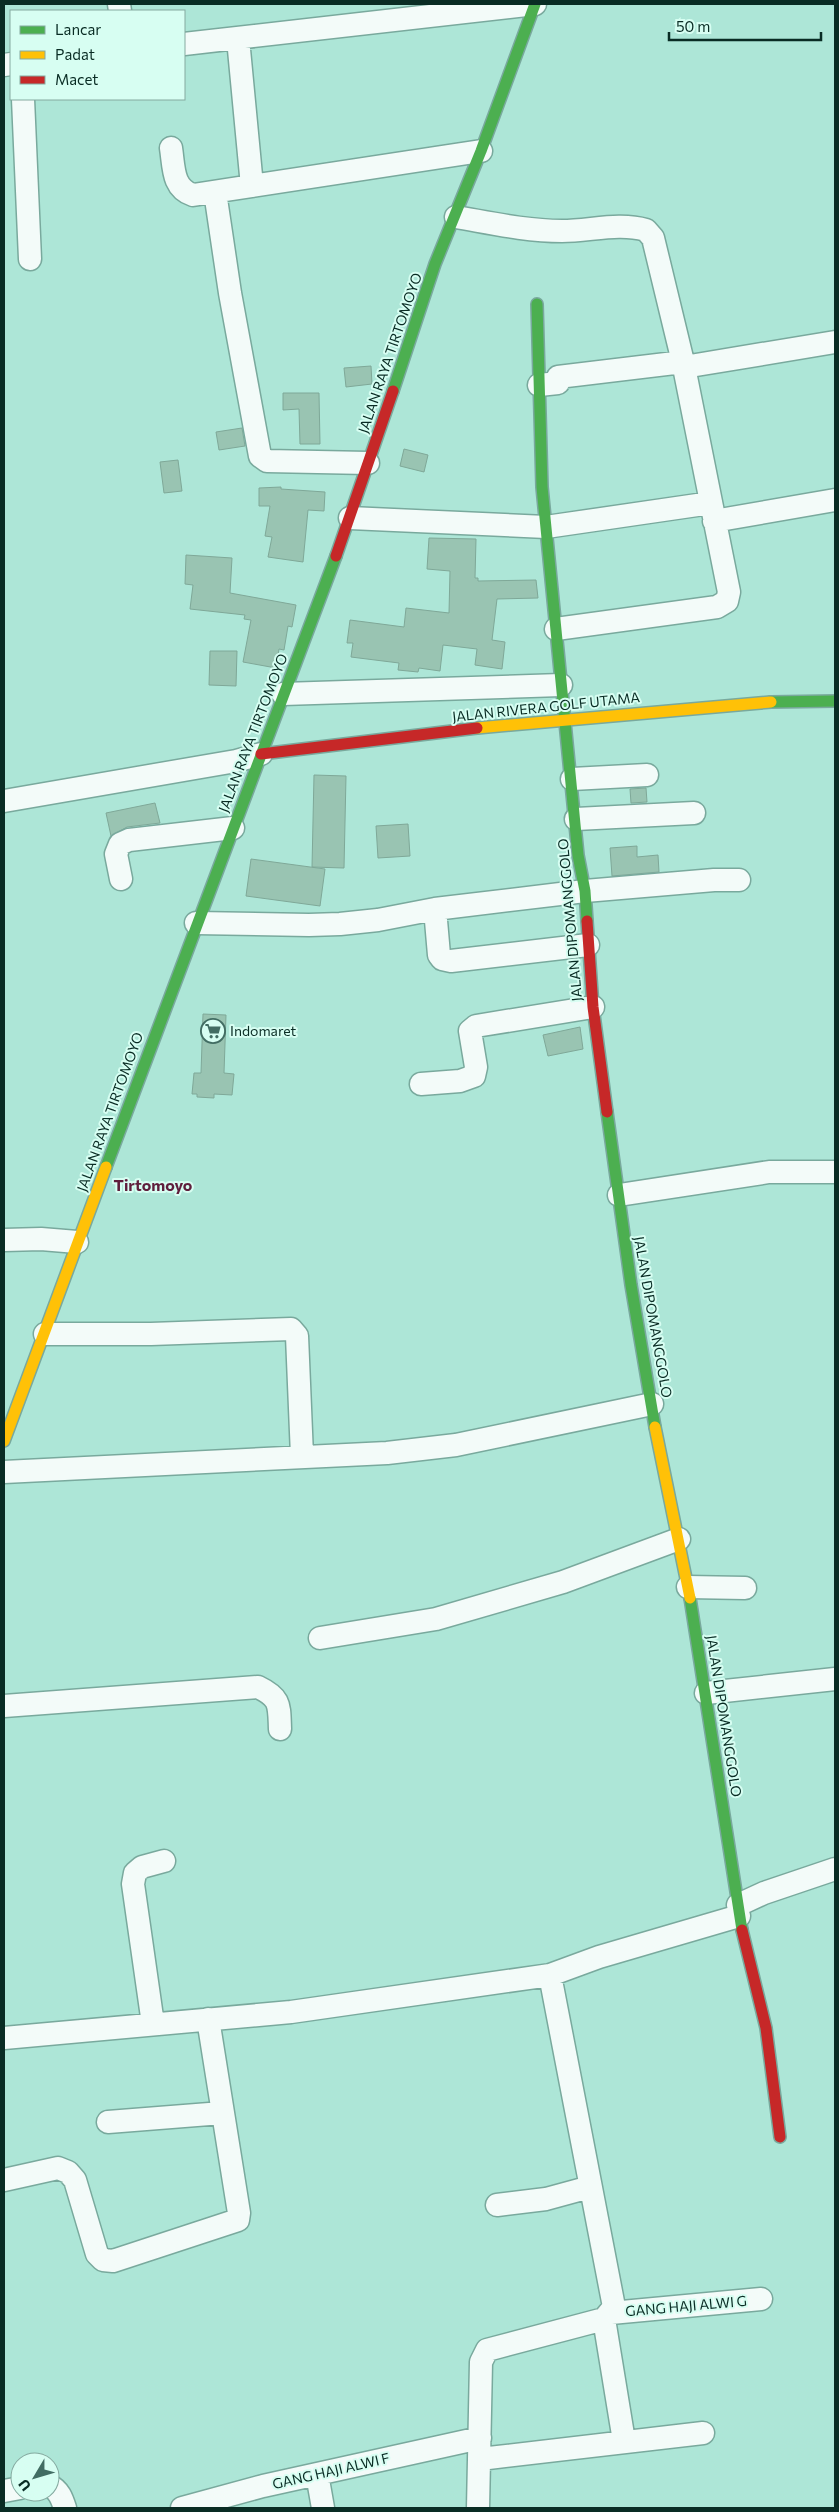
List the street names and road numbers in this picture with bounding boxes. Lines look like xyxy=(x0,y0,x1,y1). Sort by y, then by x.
street label: JALAN RAYA TIRTOMOYO xyxy=(354,270,425,435)
street label: JALAN RAYA TIRTOMOYO xyxy=(214,651,291,815)
street label: JALAN RIVERA GOLF UTAMA xyxy=(451,688,641,725)
street label: JALAN DIPOMANGGOLO xyxy=(554,838,585,1002)
street label: JALAN RAYA TIRTOMOYO xyxy=(73,1030,146,1194)
street label: JALAN DIPOMANGGOLO xyxy=(631,1235,676,1399)
street label: JALAN DIPOMANGGOLO xyxy=(703,1634,746,1798)
street label: GANG HAJI ALWI G xyxy=(624,2292,747,2319)
street label: GANG HAJI ALWI F xyxy=(271,2449,391,2492)

